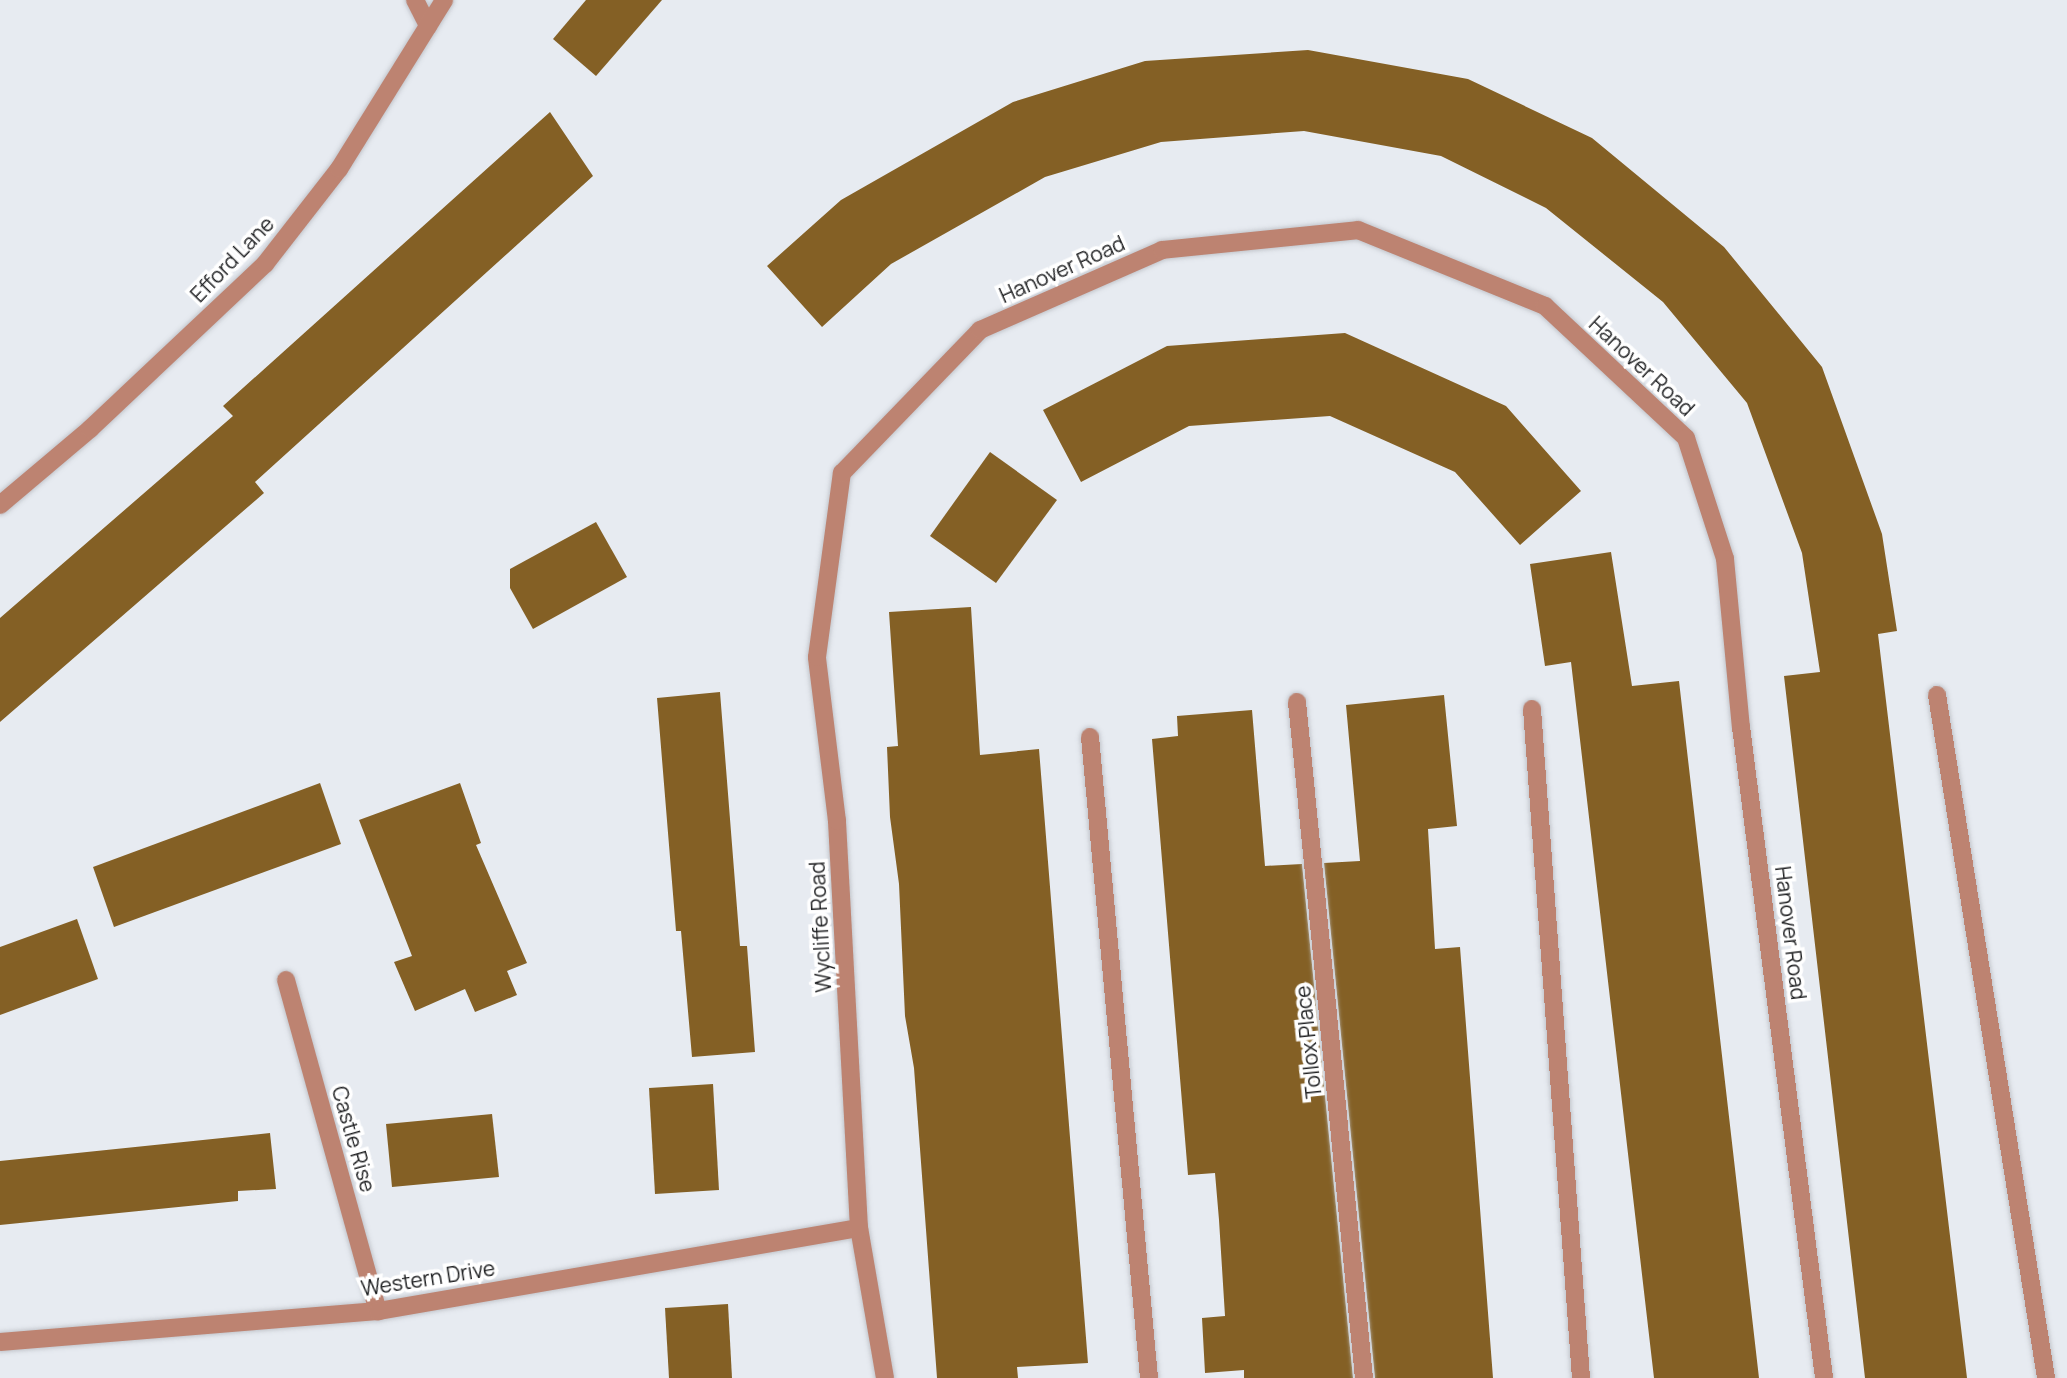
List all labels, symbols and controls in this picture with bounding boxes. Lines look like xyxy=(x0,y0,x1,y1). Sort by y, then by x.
street label: Efford Lane xyxy=(185,211,279,307)
street label: Hanover Road xyxy=(995,230,1129,308)
street label: Hanover Road xyxy=(1584,311,1700,421)
street label: Wycliffe Road xyxy=(804,861,836,993)
street label: Hanover Road xyxy=(1770,865,1812,1001)
street label: Tollox Place xyxy=(1290,984,1326,1100)
street label: Castle Rise xyxy=(327,1083,381,1195)
street label: Western Drive xyxy=(359,1255,497,1301)

